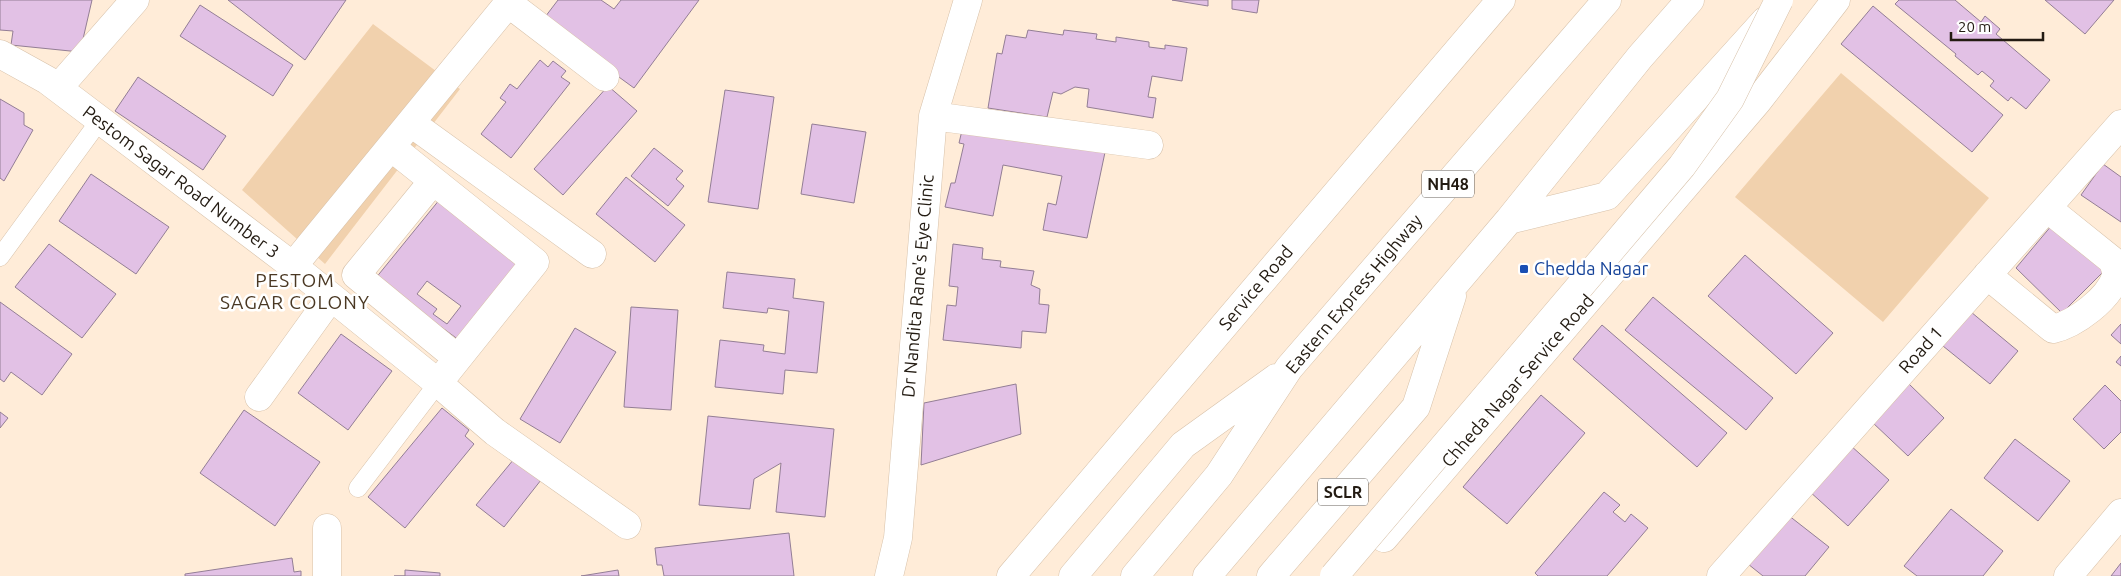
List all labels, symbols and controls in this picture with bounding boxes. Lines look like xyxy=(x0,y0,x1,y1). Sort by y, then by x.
scale bar xyxy=(1951,10,2044,42)
text: 20 m xyxy=(1958,18,1991,35)
street label: Pestom Sagar Road Number 3 xyxy=(80,101,284,262)
road number: NH48 xyxy=(1422,170,1474,198)
street label: Dr Nandita Rane's Eye Clinic xyxy=(897,174,937,398)
street label: Eastern Express Highway xyxy=(1281,210,1426,377)
street label: Service Road xyxy=(1214,241,1296,333)
place label: Chedda Nagar xyxy=(1534,258,1648,278)
marker: Chedda Nagar xyxy=(1518,263,1530,275)
district label: PESTOM SAGAR COLONY xyxy=(220,269,370,313)
street label: Chheda Nagar Service Road xyxy=(1437,290,1598,471)
street label: Road 1 xyxy=(1894,322,1946,377)
road number: SCLR xyxy=(1318,478,1368,506)

